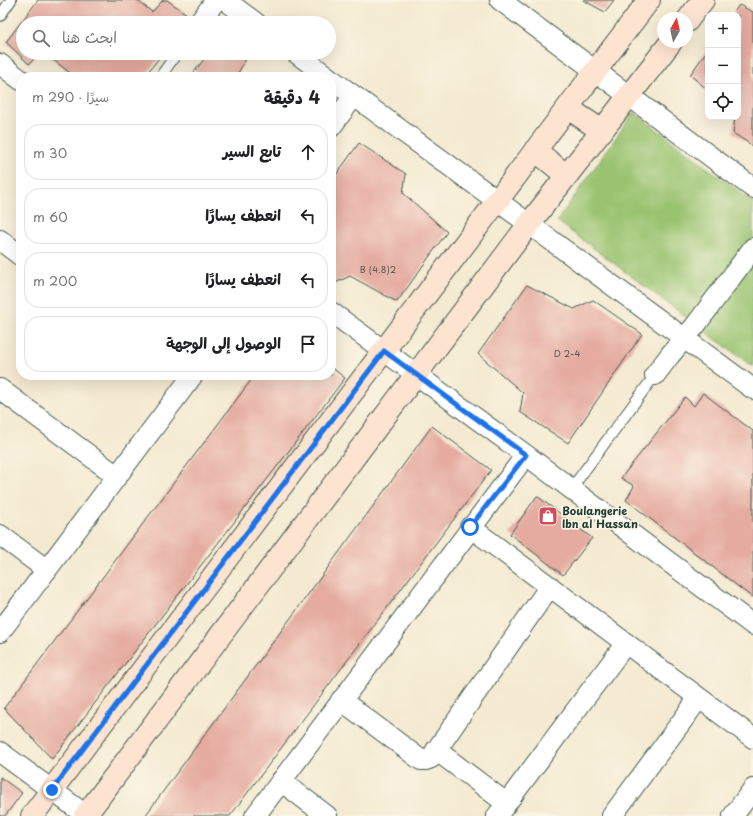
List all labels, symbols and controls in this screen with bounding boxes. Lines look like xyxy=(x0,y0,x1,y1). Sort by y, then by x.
north arrow xyxy=(657,12,693,48)
map controls xyxy=(705,12,741,120)
button: + xyxy=(705,12,741,48)
search box xyxy=(16,16,336,60)
text: ابحث هنا xyxy=(62,25,117,48)
icon: search xyxy=(30,27,52,49)
button: − xyxy=(705,48,741,84)
text: 4 دقيقة xyxy=(264,84,320,110)
button: locate xyxy=(705,84,741,120)
text: سيرًا · 290 m xyxy=(32,87,109,106)
text: تابع السير xyxy=(223,139,281,162)
icon: ahead xyxy=(297,141,319,163)
text: 30 m xyxy=(33,143,67,162)
text: انعطف يسارًا xyxy=(205,203,281,226)
icon: left xyxy=(297,205,319,227)
text: 60 m xyxy=(33,207,68,226)
house number: B (4.8)2 xyxy=(360,262,396,276)
text: انعطف يسارًا xyxy=(205,267,281,290)
icon: left xyxy=(297,269,319,291)
text: 200 m xyxy=(33,271,77,290)
text: الوصول إلى الوجهة xyxy=(166,331,281,354)
icon: arrive xyxy=(297,333,319,355)
house number: D 2-4 xyxy=(554,346,580,360)
place label: Boulangerie Ibn al Hassan xyxy=(562,502,638,532)
shop icon: Boulangerie Ibn al Hassan xyxy=(537,505,559,527)
route start xyxy=(461,518,479,536)
route end xyxy=(43,781,61,799)

